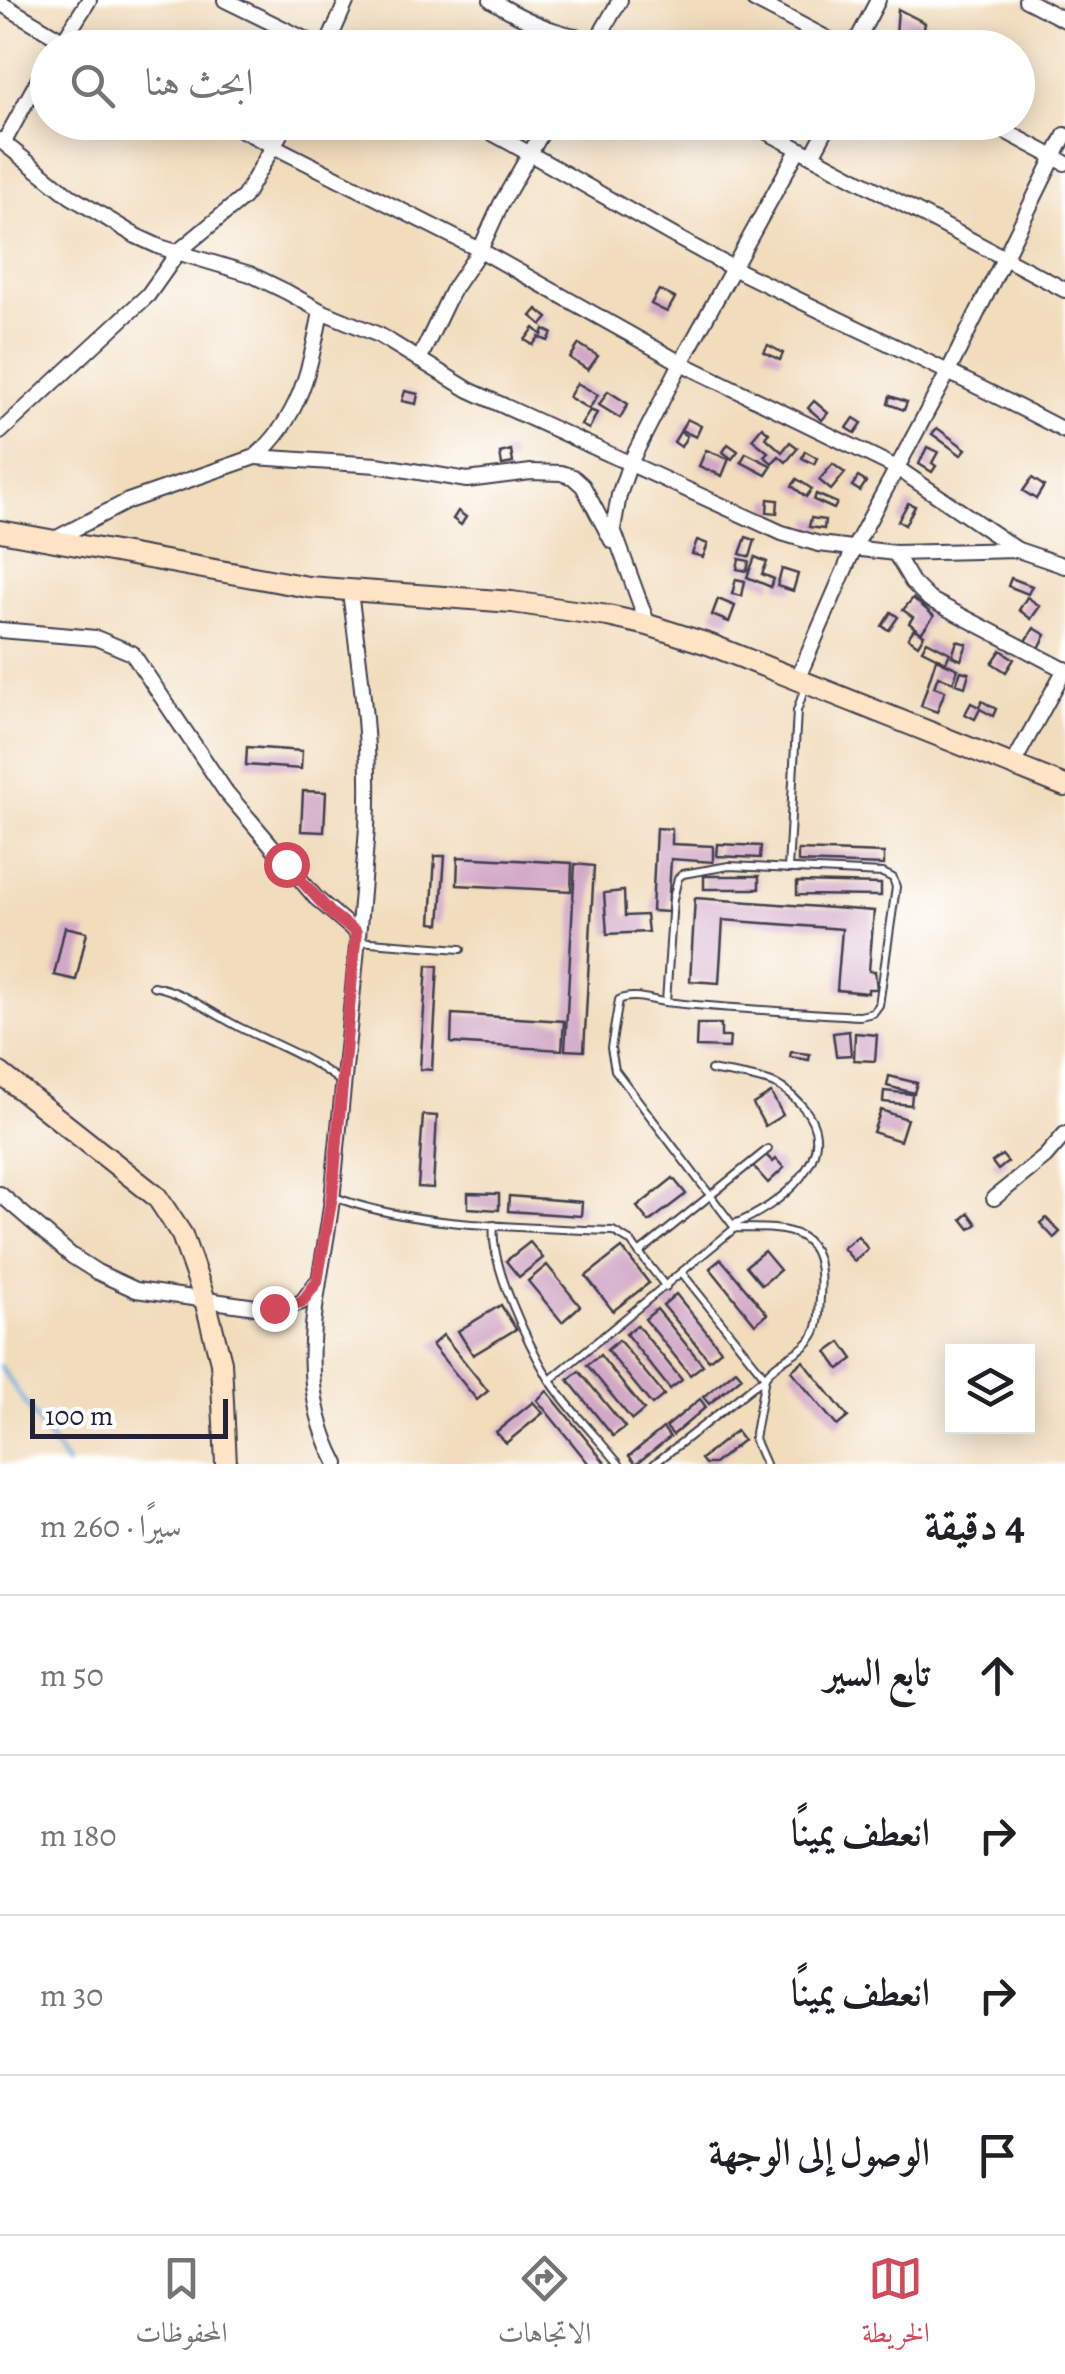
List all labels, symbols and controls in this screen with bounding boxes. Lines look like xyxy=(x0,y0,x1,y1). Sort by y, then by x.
search box xyxy=(30,30,1035,140)
text: ابحث هنا xyxy=(145,56,254,108)
icon: search xyxy=(65,58,120,113)
route start xyxy=(264,842,310,888)
route end xyxy=(252,1286,298,1332)
map controls xyxy=(945,1344,1035,1434)
button: layers xyxy=(945,1344,1035,1434)
scale bar xyxy=(30,1394,228,1438)
text: 100 m xyxy=(45,1397,113,1435)
text: 4 دقيقة xyxy=(925,1496,1025,1553)
text: سيرًا · 260 m xyxy=(40,1504,182,1548)
text: تابع السير xyxy=(824,1646,930,1698)
icon: ahead xyxy=(970,1648,1025,1703)
text: 50 m xyxy=(40,1653,104,1697)
text: انعطف يمينًا xyxy=(791,1806,930,1858)
icon: right xyxy=(970,1808,1025,1863)
text: 180 m xyxy=(40,1813,117,1857)
text: انعطف يمينًا xyxy=(791,1966,930,2018)
icon: right xyxy=(970,1968,1025,2023)
text: 30 m xyxy=(40,1973,103,2017)
text: الوصول إلى الوجهة xyxy=(709,2126,930,2178)
icon: arrive xyxy=(970,2128,1025,2183)
tab: المحفوظات xyxy=(135,2251,227,2360)
tab: الاتجاهات xyxy=(498,2251,591,2360)
tab: الخريطة xyxy=(862,2251,930,2360)

